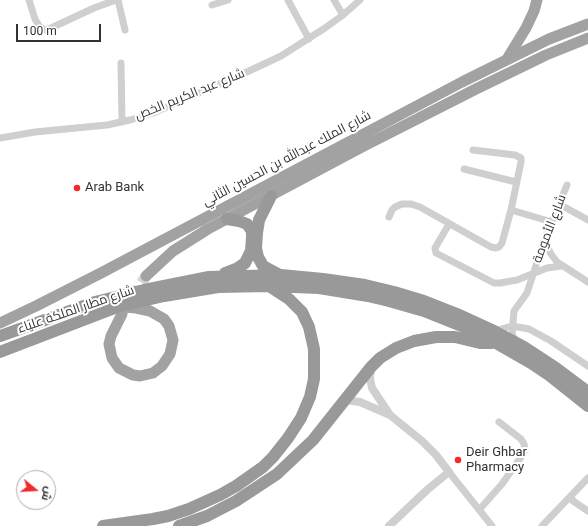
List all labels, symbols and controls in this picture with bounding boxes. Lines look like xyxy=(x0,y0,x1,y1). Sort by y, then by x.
scale bar xyxy=(18,16,103,42)
text: 100 m xyxy=(23,24,57,38)
street label: شارع عبد الكريم الخص xyxy=(133,66,247,124)
street label: شارع الملك عبدالله بن الحسين الثاني xyxy=(200,108,374,210)
place label: Arab Bank xyxy=(85,180,144,196)
marker: Arab Bank xyxy=(72,183,82,193)
street label: شارع الأمومة xyxy=(530,193,570,265)
street label: شارع مطار الملكة علياء xyxy=(16,283,136,337)
place label: Deir Ghbar Pharmacy xyxy=(466,445,527,476)
marker: Deir Ghbar Pharmacy xyxy=(453,455,463,465)
north arrow xyxy=(16,470,56,510)
text: ش xyxy=(39,485,55,502)

